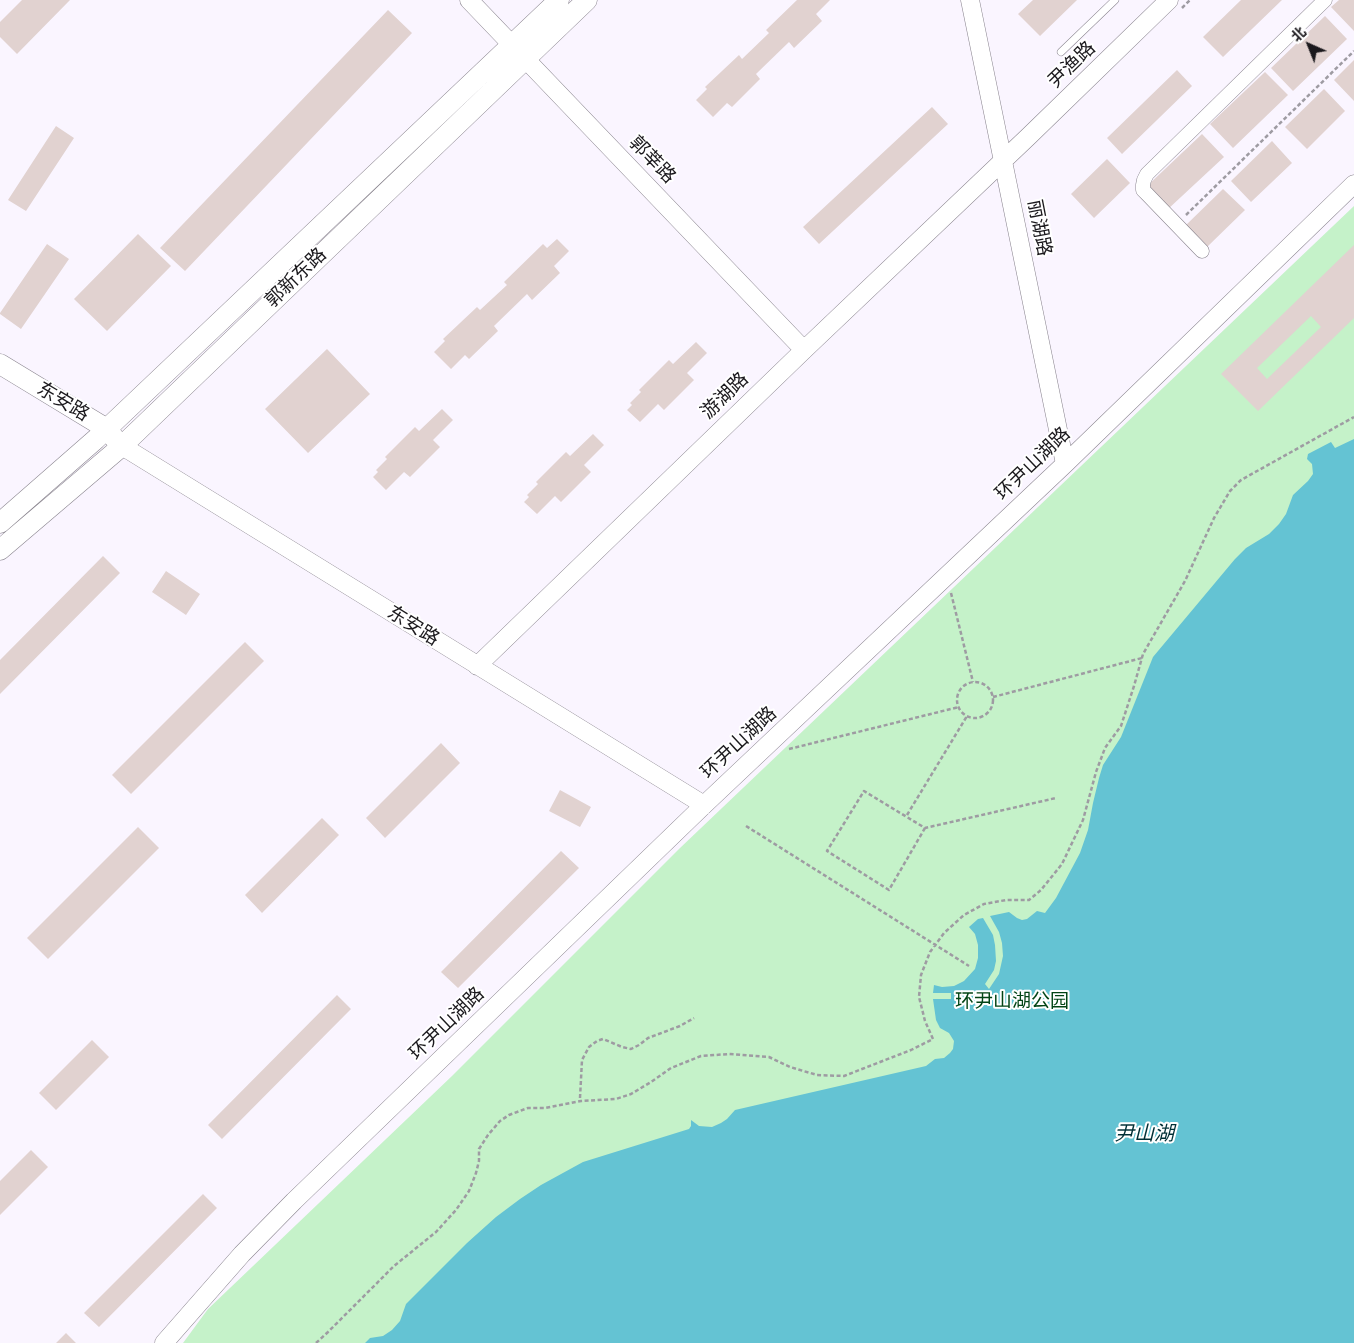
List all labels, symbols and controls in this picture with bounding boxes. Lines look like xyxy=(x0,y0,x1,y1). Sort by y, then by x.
north arrow xyxy=(1284,20,1334,70)
text: 北 xyxy=(1287,23,1310,46)
street label: 尹渔路 xyxy=(1044,37,1100,93)
street label: 郭莘路 xyxy=(624,132,680,188)
street label: 丽湖路 xyxy=(1022,198,1056,258)
street label: 郭新东路 xyxy=(261,243,331,313)
street label: 游湖路 xyxy=(697,368,753,424)
street label: 东安路 xyxy=(33,378,93,426)
street label: 环尹山湖路 xyxy=(991,423,1075,505)
street label: 东安路 xyxy=(383,601,443,651)
street label: 环尹山湖路 xyxy=(696,702,782,784)
street label: 环尹山湖路 xyxy=(405,983,489,1065)
park label: 环尹山湖公园 xyxy=(955,991,1069,1013)
water label: 尹山湖 xyxy=(1114,1122,1174,1146)

